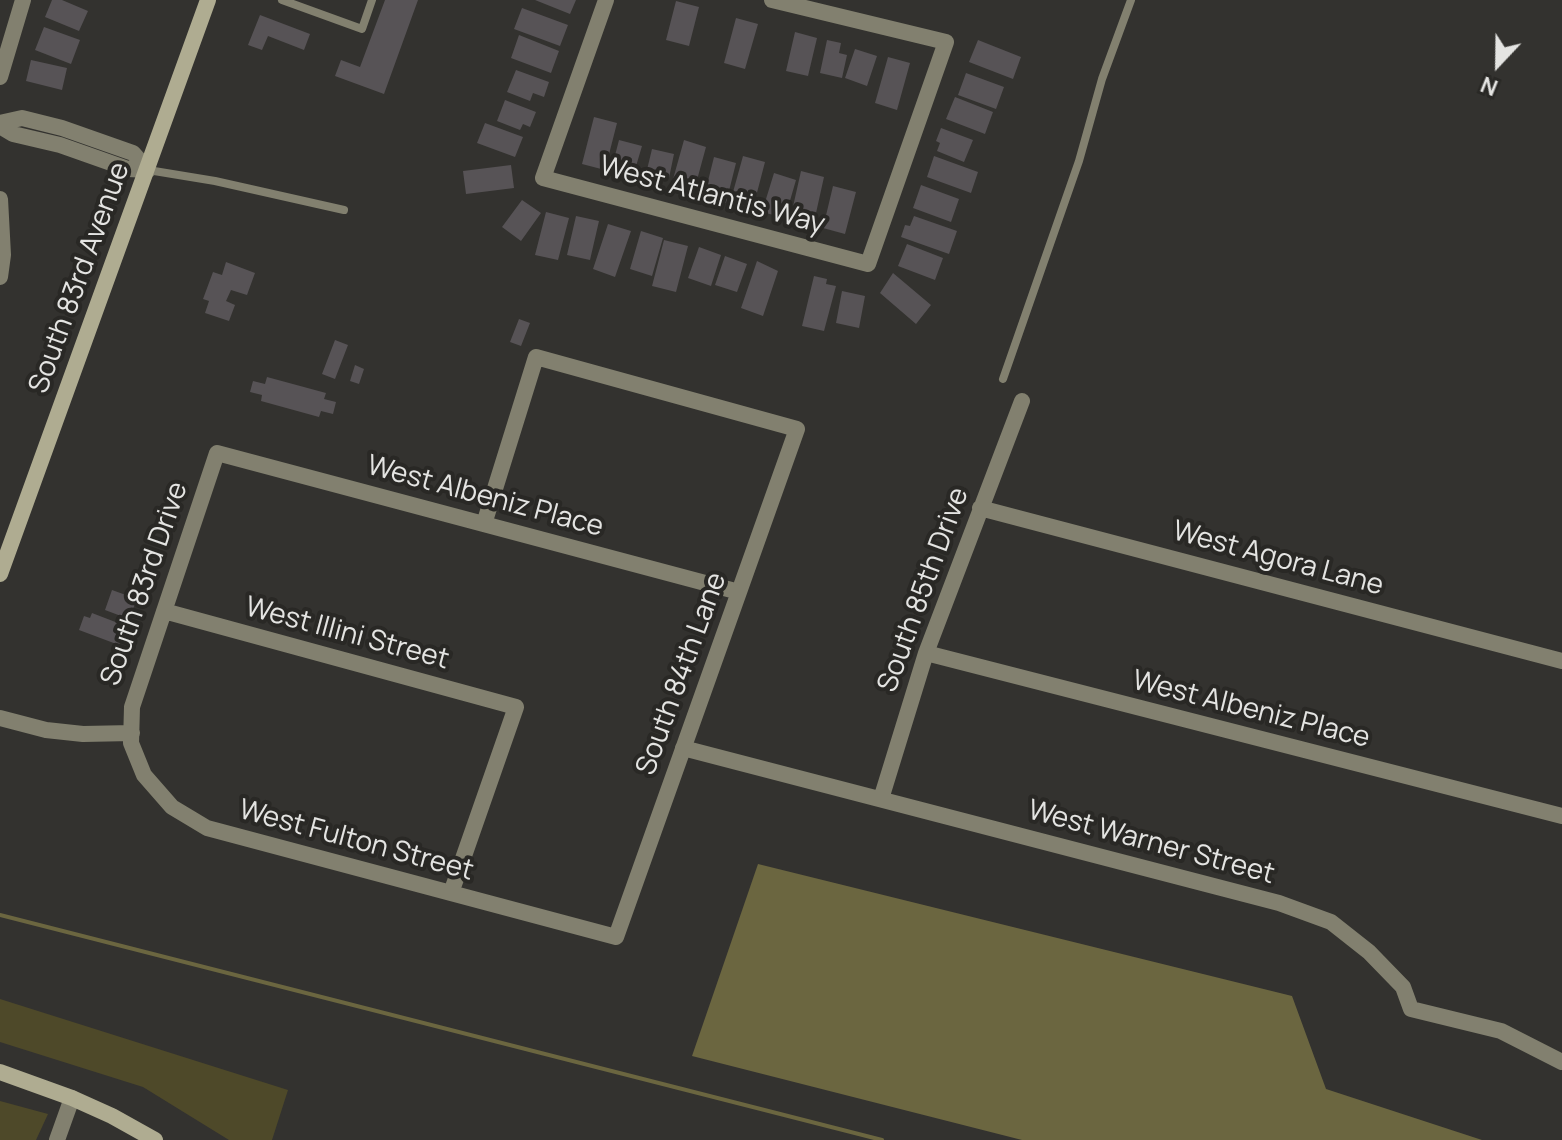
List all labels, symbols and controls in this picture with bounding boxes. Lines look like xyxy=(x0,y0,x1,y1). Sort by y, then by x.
north arrow xyxy=(1458,24,1538,104)
text: N xyxy=(1476,69,1502,103)
street label: West Atlantis Way xyxy=(596,150,828,242)
street label: South 83rd Avenue xyxy=(23,158,137,398)
street label: West Albeniz Place xyxy=(363,449,607,545)
street label: South 83rd Drive xyxy=(94,478,196,690)
street label: South 85th Drive xyxy=(871,483,977,697)
street label: West Agora Lane xyxy=(1169,515,1387,603)
street label: South 84th Lane xyxy=(630,568,734,780)
street label: West Illini Street xyxy=(241,591,453,677)
street label: West Albeniz Place xyxy=(1129,664,1373,756)
street label: West Fulton Street xyxy=(235,794,477,888)
street label: West Warner Street xyxy=(1024,794,1278,892)

